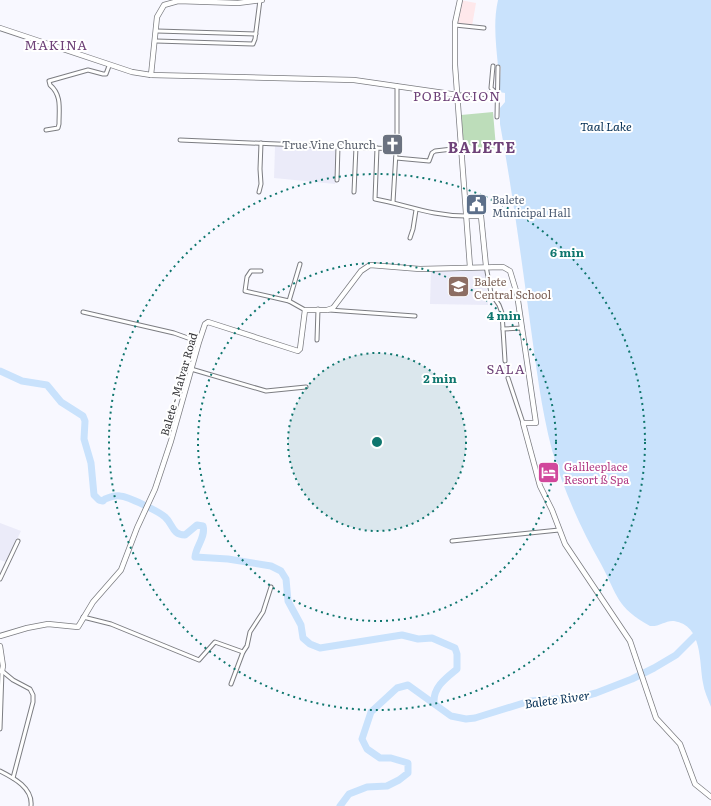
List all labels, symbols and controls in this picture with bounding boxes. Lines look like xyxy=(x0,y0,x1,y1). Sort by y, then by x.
district label: MAKINA xyxy=(24,35,88,54)
district label: POBLACION xyxy=(413,86,501,105)
water label: Taal Lake xyxy=(580,117,632,135)
church icon: True Vine Church xyxy=(379,131,405,157)
district label: BALETE xyxy=(448,135,516,158)
place label: True Vine Church xyxy=(282,136,376,152)
place label: Balete Municipal Hall xyxy=(492,191,571,220)
public building icon: Balete Municipal Hall xyxy=(464,192,490,218)
text: 6 min xyxy=(550,243,585,261)
place label: Balete Central School xyxy=(474,273,551,302)
school or university icon: Balete Central School xyxy=(445,274,471,300)
text: 4 min xyxy=(487,306,522,324)
street label: Balete - Malvar Road xyxy=(156,330,201,438)
district label: SALA xyxy=(487,359,525,378)
text: 2 min xyxy=(423,369,457,387)
centre of rings xyxy=(370,435,384,449)
place label: Galileeplace Resort ß Spa xyxy=(564,458,629,487)
hotel icon: Galileeplace Resort ß Spa xyxy=(535,459,561,485)
water label: Balete River xyxy=(523,685,591,712)

